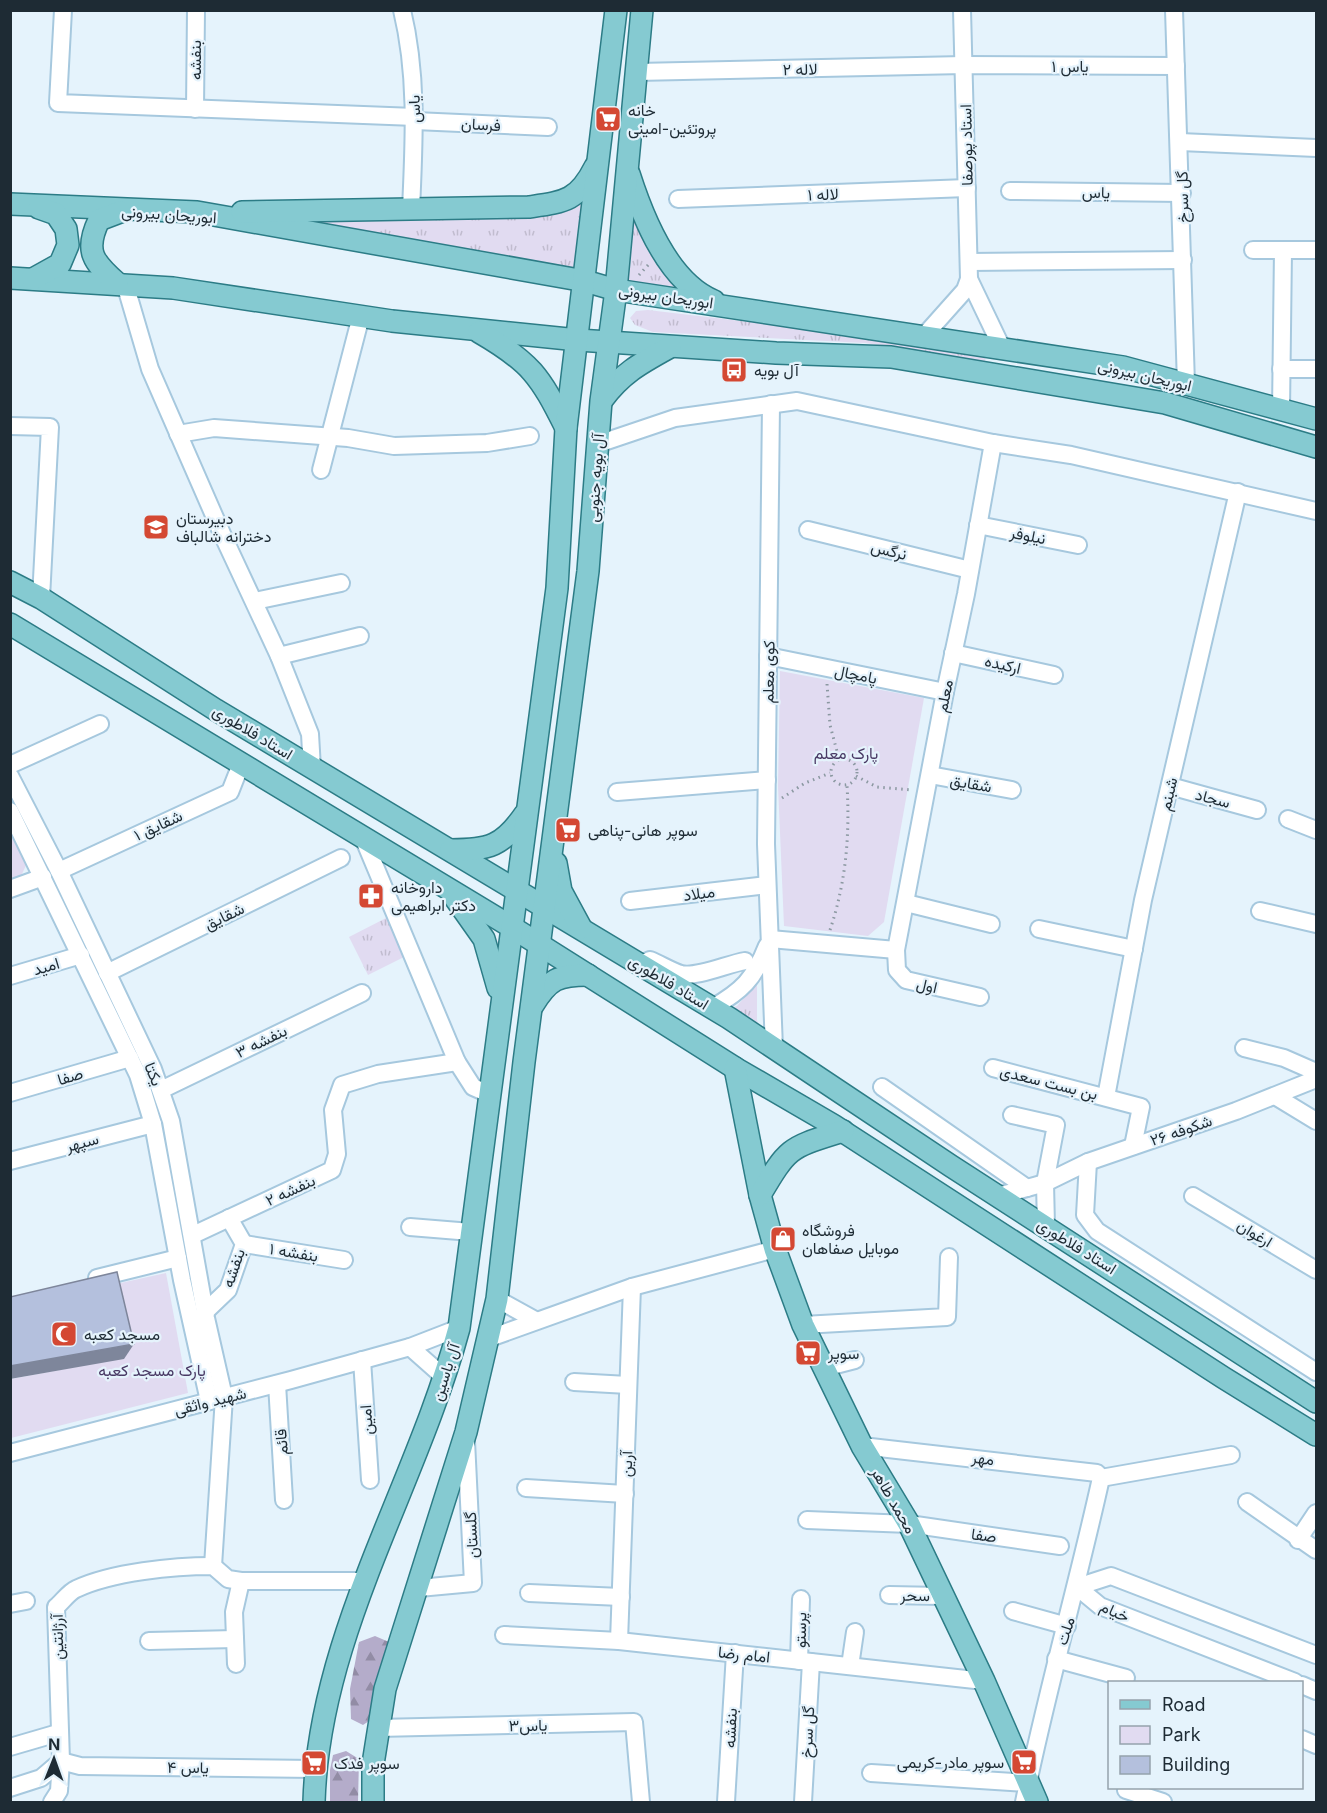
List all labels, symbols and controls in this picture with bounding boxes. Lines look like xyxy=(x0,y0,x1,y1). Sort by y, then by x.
street label: بنفشه xyxy=(185,40,205,80)
street label: یاس ۱ xyxy=(1051,56,1089,77)
street label: لاله ۲ xyxy=(782,59,818,79)
street label: یاس xyxy=(404,95,425,123)
place label: خانه پروتئین-امینی xyxy=(628,100,716,140)
supermarket icon: خانه پروتئین-امینی xyxy=(593,104,623,134)
street label: استاد پورصفا xyxy=(955,104,979,186)
street label: فرسان xyxy=(461,113,501,136)
street label: گل سرخ xyxy=(1172,171,1194,223)
street label: یاس xyxy=(1082,182,1110,203)
street label: لاله ۱ xyxy=(807,183,839,205)
street label: ابوریحان بیرونی xyxy=(121,201,217,228)
street label: ابوریحان بیرونی xyxy=(617,279,715,314)
bus stop icon: آل بویه xyxy=(719,355,749,385)
street label: ابوریحان بیرونی xyxy=(1096,355,1194,396)
place label: آل بویه xyxy=(754,360,800,381)
street label: آل بویه جنوبی xyxy=(582,432,609,523)
place label: دبیرستان دخترانه شالباف xyxy=(176,508,271,547)
school or university icon: دبیرستان دخترانه شالباف xyxy=(141,512,171,542)
street label: نیلوفر xyxy=(1007,522,1048,549)
street label: نرگس xyxy=(869,536,909,565)
street label: کوی معلم xyxy=(757,640,780,704)
street label: ارکیده xyxy=(983,650,1023,679)
street label: پامچال xyxy=(833,660,879,690)
street label: معلم xyxy=(931,678,958,714)
street label: استاد فلاطوری xyxy=(209,700,297,765)
park label: پارک معلم xyxy=(814,743,878,765)
street label: شقایق xyxy=(948,769,993,797)
street label: شبنم xyxy=(1154,775,1183,813)
street label: سجاد xyxy=(1193,784,1233,812)
street label: شقایق ۱ xyxy=(131,805,186,846)
supermarket icon: سوپر هانی-پناهی xyxy=(553,815,583,845)
place label: سوپر هانی-پناهی xyxy=(588,820,698,842)
place label: داروخانه دکتر ابراهیمی xyxy=(391,877,476,916)
pharmacy icon: داروخانه دکتر ابراهیمی xyxy=(356,881,386,911)
street label: میلاد xyxy=(682,881,716,905)
street label: شقایق xyxy=(201,898,248,935)
street label: استاد فلاطوری xyxy=(625,950,713,1015)
street label: امید xyxy=(30,953,62,979)
street label: اول xyxy=(914,973,940,998)
street label: بنفشه ۳ xyxy=(232,1020,290,1062)
street label: یکتا xyxy=(140,1059,168,1089)
street label: بن بست سعدی xyxy=(998,1060,1100,1105)
street label: صفا xyxy=(55,1063,85,1089)
street label: شکوفه ۲۶ xyxy=(1147,1110,1215,1151)
street label: سپهر xyxy=(62,1128,101,1158)
street label: بنفشه ۲ xyxy=(262,1170,318,1210)
street label: استاد فلاطوری xyxy=(1033,1214,1120,1279)
street label: ارغوان xyxy=(1233,1215,1276,1252)
place label: فروشگاه موبایل صفاهان xyxy=(802,1220,899,1259)
shop icon: فروشگاه موبایل صفاهان xyxy=(768,1224,798,1254)
street label: بنفشه ۱ xyxy=(268,1238,320,1266)
street label: بنفشه xyxy=(217,1246,249,1290)
mosque icon: مسجد کعبه xyxy=(49,1319,79,1349)
place label: مسجد کعبه xyxy=(84,1324,160,1344)
supermarket icon: سوپر xyxy=(793,1338,823,1368)
street label: آل یاسین xyxy=(426,1340,465,1404)
place label: سوپر xyxy=(827,1343,859,1365)
park label: پارک مسجد کعبه xyxy=(98,1360,206,1382)
street label: شهید واثقی xyxy=(172,1382,248,1421)
street label: امین xyxy=(355,1404,378,1436)
street label: قائم xyxy=(270,1428,293,1456)
street label: مهر xyxy=(969,1447,995,1470)
street label: آرین xyxy=(616,1449,637,1478)
street label: محمد طاهر xyxy=(866,1462,921,1537)
street label: گلستان xyxy=(460,1511,482,1559)
street label: صفا xyxy=(970,1523,998,1547)
street label: سحر xyxy=(899,1585,930,1606)
street label: خیام xyxy=(1097,1596,1133,1627)
street label: پرستو xyxy=(790,1612,812,1648)
street label: آرژانتین xyxy=(47,1613,68,1660)
street label: ملت xyxy=(1051,1614,1079,1648)
street label: امام رضا xyxy=(717,1641,771,1668)
legend xyxy=(1108,1681,1303,1789)
text: Road xyxy=(1162,1694,1205,1715)
street label: گل سرخ xyxy=(796,1706,820,1759)
street label: بنفشه xyxy=(719,1708,741,1748)
street label: یاس۳ xyxy=(509,1715,548,1736)
text: Park xyxy=(1162,1724,1201,1745)
north arrow xyxy=(24,1729,84,1789)
text: N xyxy=(48,1734,61,1754)
supermarket icon: سوپر مادر-کریمی xyxy=(1009,1747,1039,1777)
supermarket icon: سوپر فدک xyxy=(299,1748,329,1778)
place label: سوپر مادر-کریمی xyxy=(897,1752,1004,1774)
place label: سوپر فدک xyxy=(334,1753,400,1775)
text: Building xyxy=(1162,1754,1230,1775)
street label: یاس ۴ xyxy=(167,1757,209,1778)

